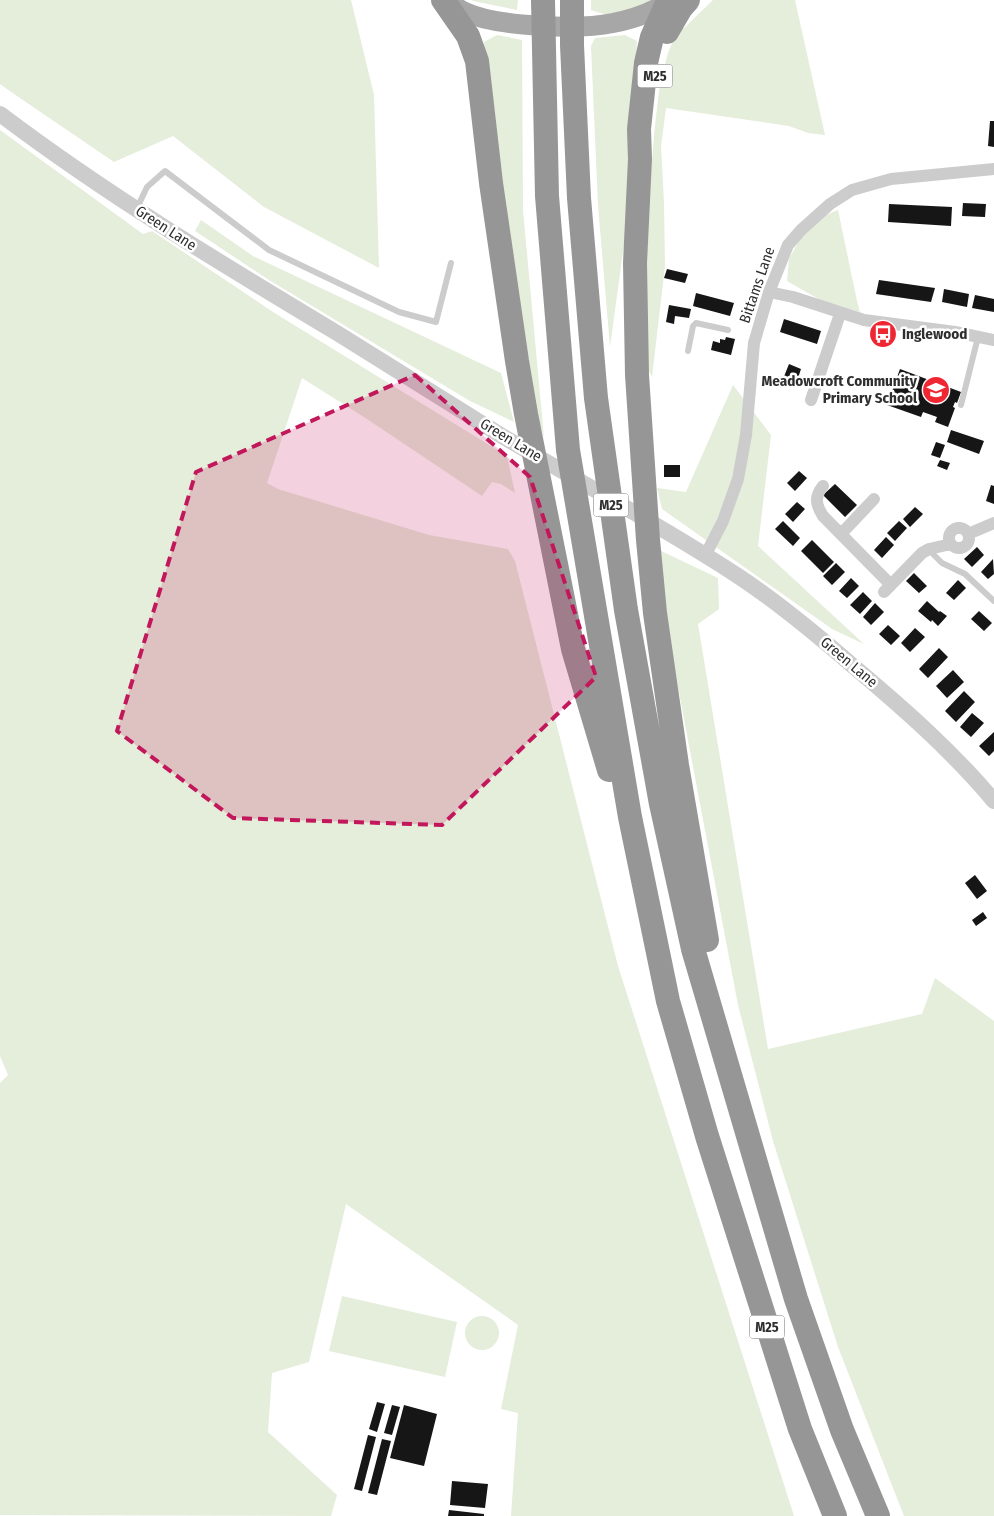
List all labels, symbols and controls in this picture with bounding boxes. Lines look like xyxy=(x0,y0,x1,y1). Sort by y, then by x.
road number: M25 xyxy=(638,64,672,88)
street label: Green Lane xyxy=(132,202,200,254)
street label: Bittams Lane xyxy=(736,244,778,326)
bus stop icon: Inglewood xyxy=(868,319,898,349)
place label: Inglewood xyxy=(902,325,967,343)
place label: Meadowcroft Community Primary School xyxy=(761,372,918,407)
school or university icon: Meadowcroft Community Primary School xyxy=(921,375,951,405)
street label: Green Lane xyxy=(477,415,545,465)
road number: M25 xyxy=(594,494,628,516)
street label: Green Lane xyxy=(817,633,881,691)
road number: M25 xyxy=(750,1315,784,1338)

